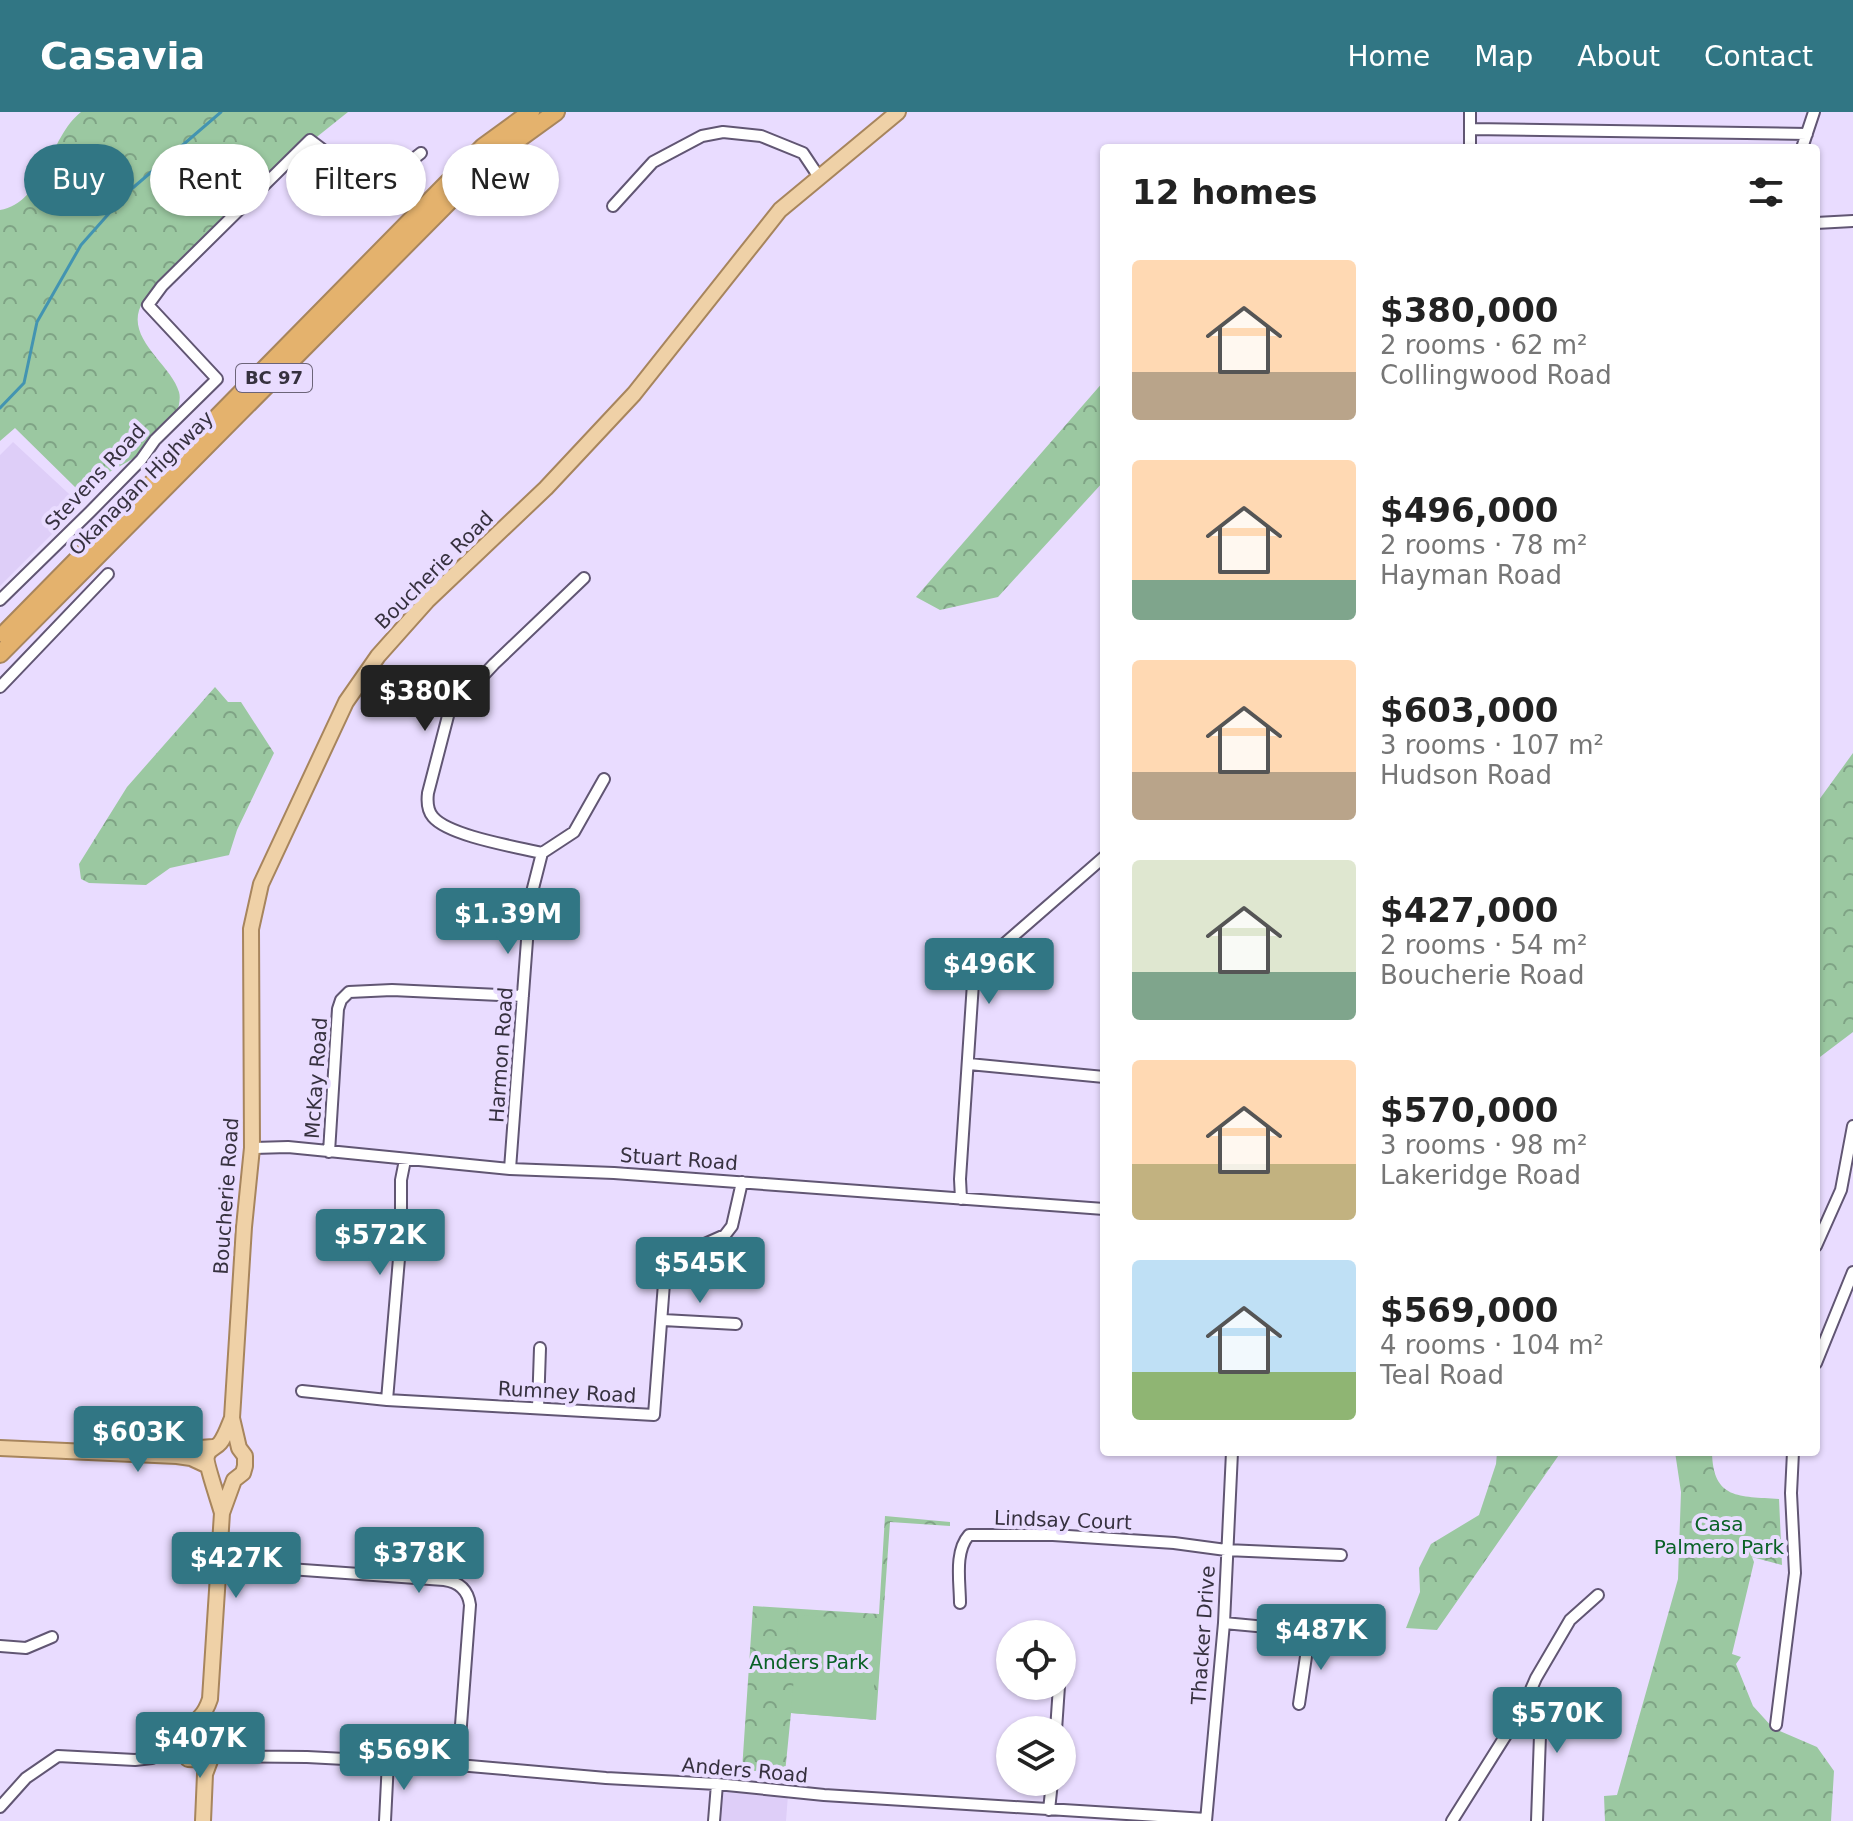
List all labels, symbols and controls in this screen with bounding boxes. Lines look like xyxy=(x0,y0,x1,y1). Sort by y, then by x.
text: Casavia xyxy=(40,34,205,78)
text: Home xyxy=(1347,40,1430,73)
text: Map xyxy=(1474,40,1533,73)
text: About xyxy=(1577,40,1660,73)
text: Contact xyxy=(1704,40,1813,73)
chip: Buy xyxy=(24,144,134,216)
chip: Rent xyxy=(150,144,270,216)
chip: Filters xyxy=(286,144,426,216)
chip: New xyxy=(442,144,559,216)
icon: filters xyxy=(1744,170,1788,214)
text: 12 homes xyxy=(1132,172,1317,212)
text: $380,000 xyxy=(1380,290,1559,330)
icon: home xyxy=(1196,292,1292,388)
text: 2 rooms · 62 m² xyxy=(1380,330,1588,360)
text: Collingwood Road xyxy=(1380,360,1612,390)
road number: BC 97 xyxy=(236,364,312,392)
street label: Okanagan Highway xyxy=(64,406,218,560)
street label: Stevens Road xyxy=(40,419,150,535)
text: $496,000 xyxy=(1380,490,1559,530)
icon: home xyxy=(1196,492,1292,588)
street label: Boucherie Road xyxy=(370,506,498,634)
text: 2 rooms · 78 m² xyxy=(1380,530,1588,560)
text: Hayman Road xyxy=(1380,560,1562,590)
pin: $380K xyxy=(369,665,481,733)
text: $380K xyxy=(379,676,471,706)
text: $603,000 xyxy=(1380,690,1559,730)
icon: home xyxy=(1196,692,1292,788)
text: 3 rooms · 107 m² xyxy=(1380,730,1604,760)
text: Hudson Road xyxy=(1380,760,1552,790)
pin: $1.39M xyxy=(443,888,573,956)
text: $427,000 xyxy=(1380,890,1559,930)
icon: home xyxy=(1196,892,1292,988)
text: $1.39M xyxy=(454,899,562,929)
text: 2 rooms · 54 m² xyxy=(1380,930,1588,960)
pin: $496K xyxy=(933,938,1045,1006)
text: $496K xyxy=(943,949,1035,979)
text: Boucherie Road xyxy=(1380,960,1584,990)
street label: Harmon Road xyxy=(484,986,518,1124)
street label: McKay Road xyxy=(300,1016,332,1140)
text: $570,000 xyxy=(1380,1090,1559,1130)
icon: home xyxy=(1196,1092,1292,1188)
street label: Boucherie Road xyxy=(209,1117,243,1275)
text: 3 rooms · 98 m² xyxy=(1380,1130,1588,1160)
street label: Stuart Road xyxy=(619,1143,739,1175)
text: Lakeridge Road xyxy=(1380,1160,1581,1190)
pin: $572K xyxy=(324,1209,436,1277)
text: $572K xyxy=(334,1220,426,1250)
pin: $545K xyxy=(644,1237,756,1305)
text: $545K xyxy=(654,1248,746,1278)
text: $569,000 xyxy=(1380,1290,1559,1330)
icon: home xyxy=(1196,1292,1292,1388)
text: 4 rooms · 104 m² xyxy=(1380,1330,1604,1360)
text: Teal Road xyxy=(1380,1360,1504,1390)
street label: Rumney Road xyxy=(497,1376,637,1408)
pin: $603K xyxy=(82,1406,194,1474)
text: $603K xyxy=(92,1417,184,1447)
street label: Lindsay Court xyxy=(994,1506,1132,1534)
park label: Casa Palmero Park xyxy=(1654,1512,1785,1559)
pin: $378K xyxy=(363,1527,475,1595)
pin: $427K xyxy=(180,1532,292,1600)
text: $378K xyxy=(373,1538,465,1568)
text: $427K xyxy=(190,1543,282,1573)
street label: Thacker Drive xyxy=(1186,1565,1220,1706)
pin: $487K xyxy=(1265,1604,1377,1672)
text: $487K xyxy=(1275,1615,1367,1645)
map controls xyxy=(996,1620,1076,1796)
button: locate xyxy=(996,1620,1076,1700)
park label: Anders Park xyxy=(749,1650,869,1674)
pin: $570K xyxy=(1501,1687,1613,1755)
text: $570K xyxy=(1511,1698,1603,1728)
pin: $407K xyxy=(144,1712,256,1780)
button: layers xyxy=(996,1716,1076,1796)
text: $407K xyxy=(154,1723,246,1753)
pin: $569K xyxy=(348,1724,460,1792)
text: $569K xyxy=(358,1735,450,1765)
street label: Anders Road xyxy=(681,1753,809,1787)

